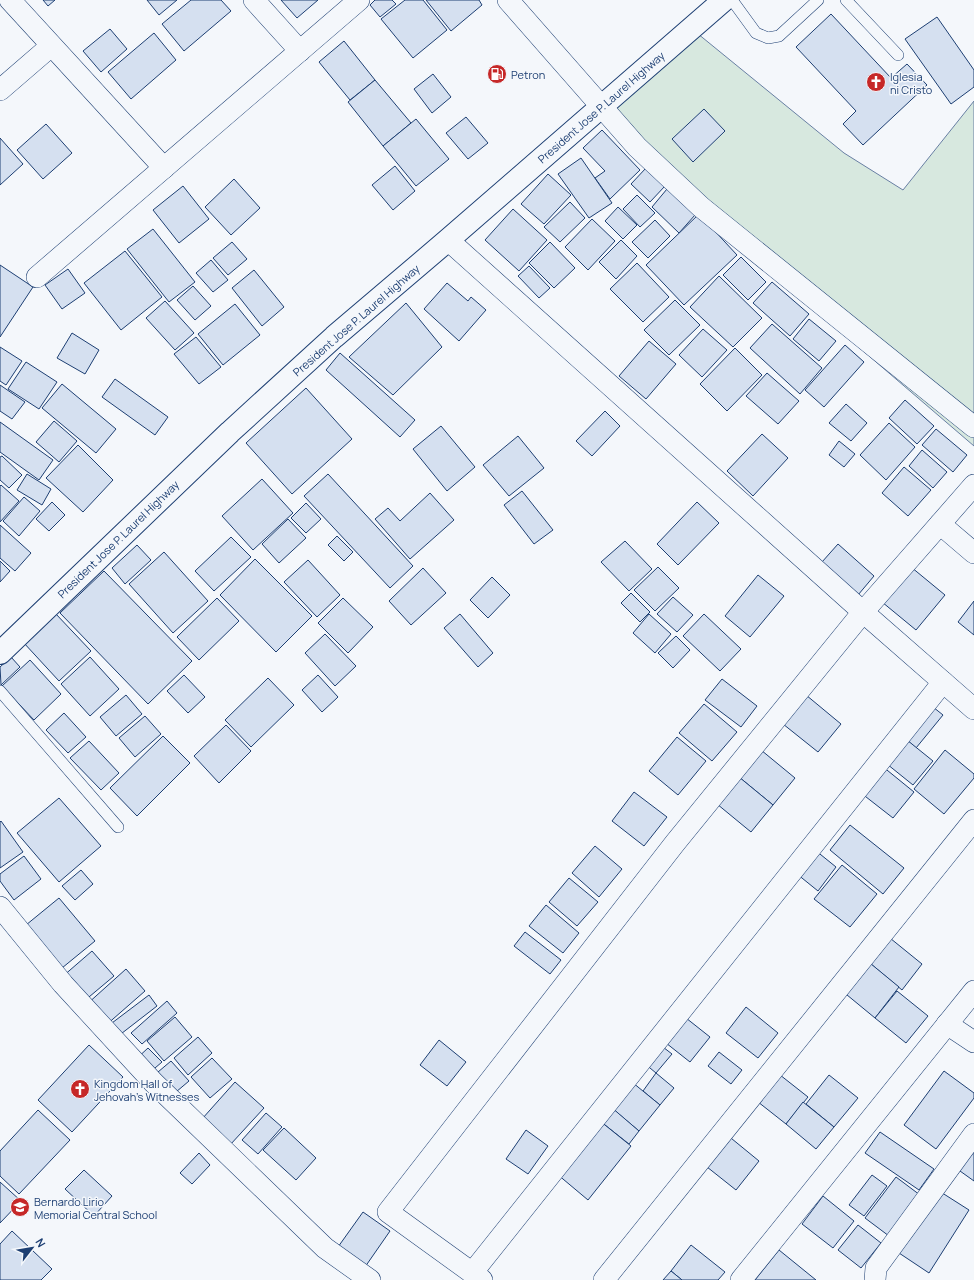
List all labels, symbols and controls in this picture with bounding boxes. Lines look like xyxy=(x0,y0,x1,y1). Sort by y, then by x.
street label: President Jose P. Laurel Highway xyxy=(534,48,668,166)
fuel station icon: Petron xyxy=(486,63,508,85)
place label: Petron xyxy=(511,67,545,82)
place label: Iglesia ni Cristo xyxy=(890,69,933,97)
church icon: Iglesia ni Cristo xyxy=(865,71,887,93)
street label: President Jose P. Laurel Highway xyxy=(289,261,423,379)
street label: President Jose P. Laurel Highway xyxy=(54,477,182,601)
place label: Kingdom Hall of Jehovah's Witnesses xyxy=(94,1076,200,1104)
church icon: Kingdom Hall of Jehovah's Witnesses xyxy=(69,1078,91,1100)
place label: Bernardo Lirio Memorial Central School xyxy=(34,1194,157,1222)
school or university icon: Bernardo Lirio Memorial Central School xyxy=(9,1196,31,1218)
north arrow xyxy=(12,1228,52,1268)
text: N xyxy=(33,1235,50,1250)

